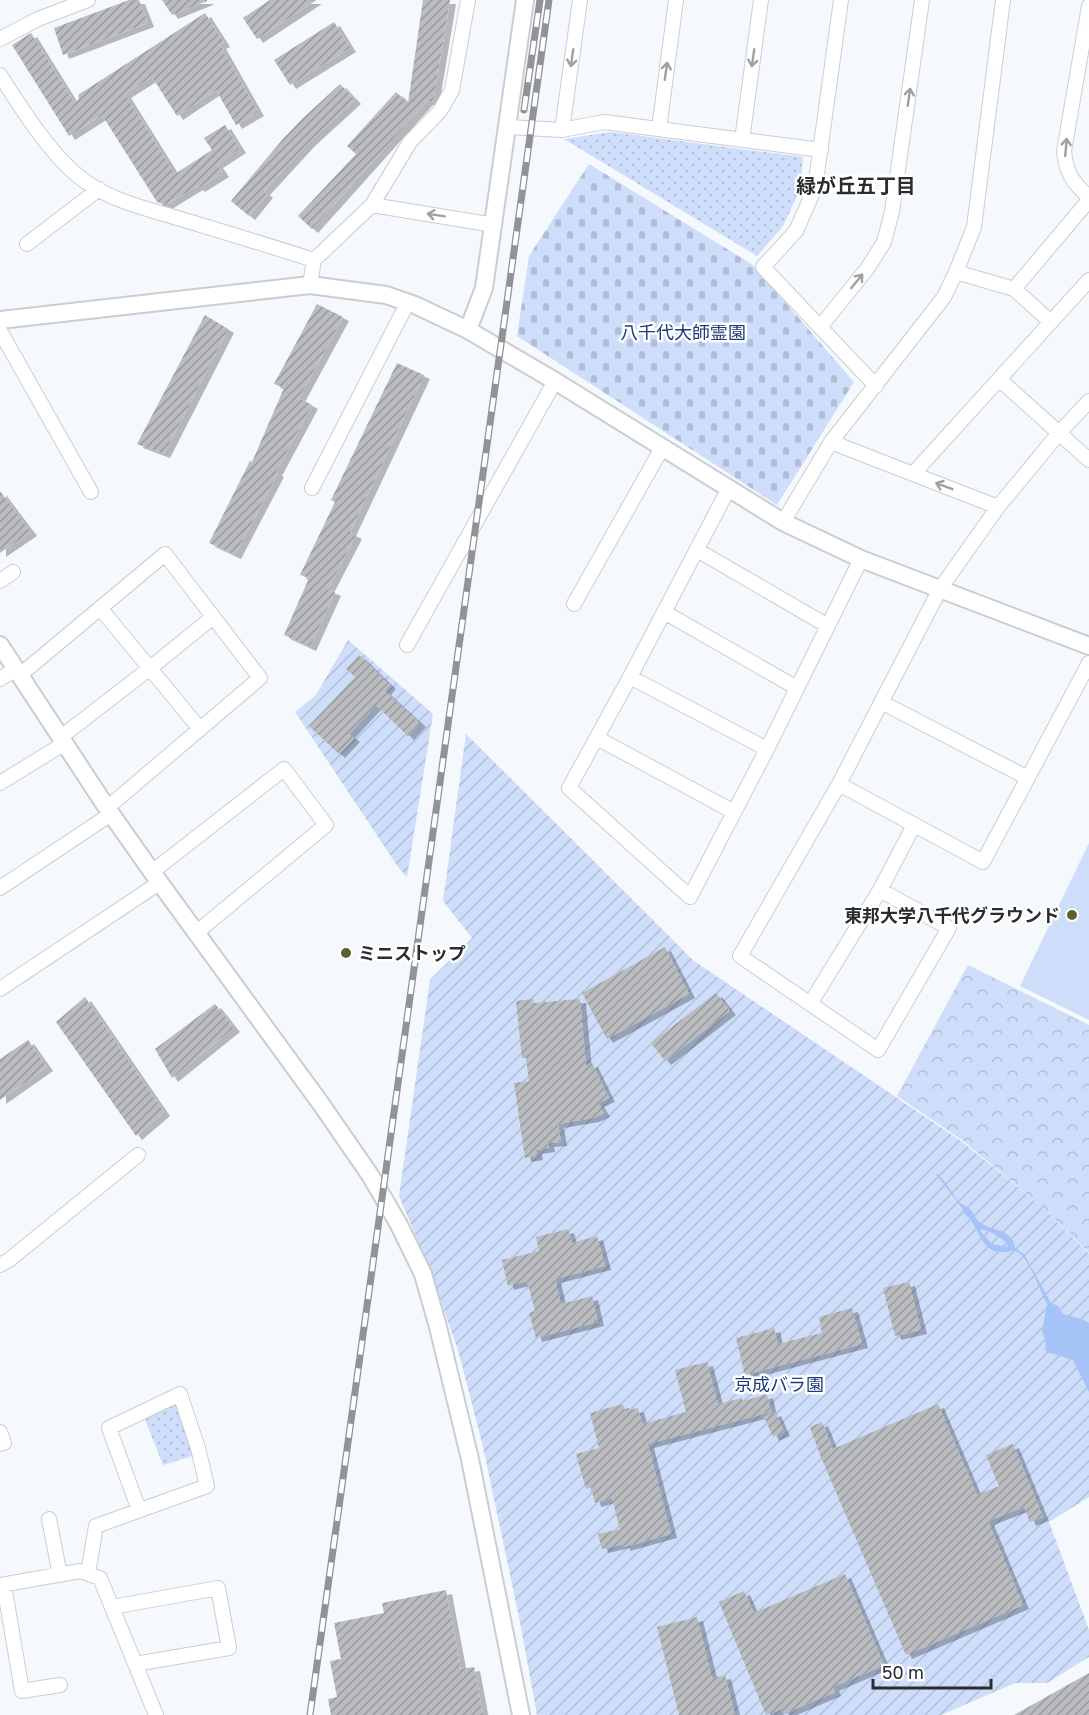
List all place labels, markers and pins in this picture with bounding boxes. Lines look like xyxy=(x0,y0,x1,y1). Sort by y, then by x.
place label: 東邦大学八千代グラウンド xyxy=(844,904,1060,926)
marker: 東邦大学八千代グラウンド xyxy=(1065,908,1079,922)
place label: ミニストップ xyxy=(358,942,466,964)
marker: ミニストップ xyxy=(339,946,353,960)

